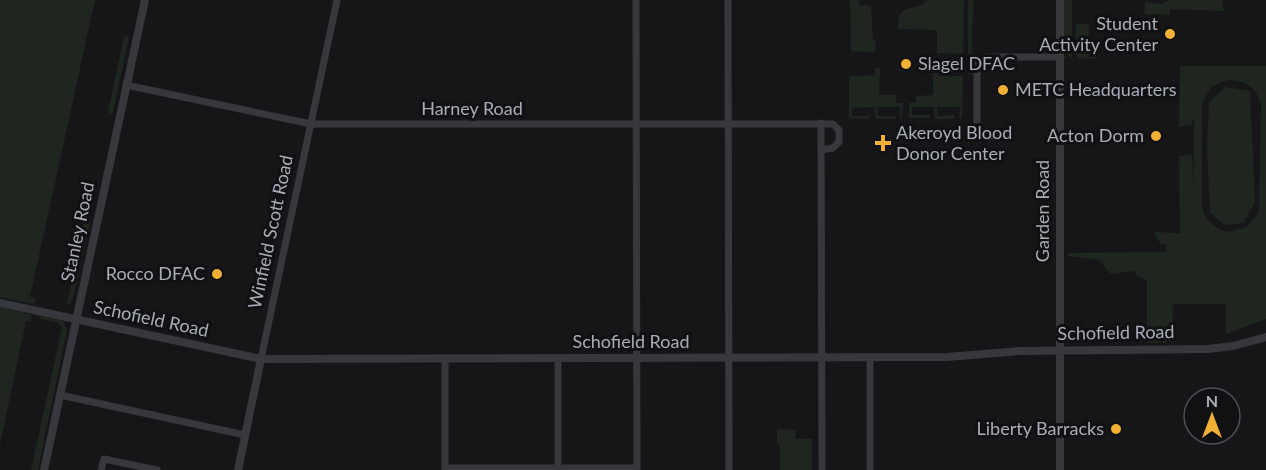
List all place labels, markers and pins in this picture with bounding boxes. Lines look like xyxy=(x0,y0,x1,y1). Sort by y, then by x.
place label: Student Activity Center xyxy=(1039,12,1159,55)
marker: Student Activity Center xyxy=(1163,27,1177,41)
place label: Slagel DFAC xyxy=(918,52,1015,74)
marker: Slagel DFAC xyxy=(899,57,913,71)
place label: METC Headquarters xyxy=(1015,78,1177,100)
marker: METC Headquarters xyxy=(996,83,1010,97)
place label: Akeroyd Blood Donor Center xyxy=(896,121,1012,164)
place label: Acton Dorm xyxy=(1047,124,1144,146)
marker: Acton Dorm xyxy=(1149,129,1163,143)
marker: Akeroyd Blood Donor Center xyxy=(874,134,892,152)
place label: Rocco DFAC xyxy=(106,262,205,284)
marker: Rocco DFAC xyxy=(210,267,224,281)
place label: Liberty Barracks xyxy=(977,417,1104,439)
marker: Liberty Barracks xyxy=(1109,422,1123,436)

